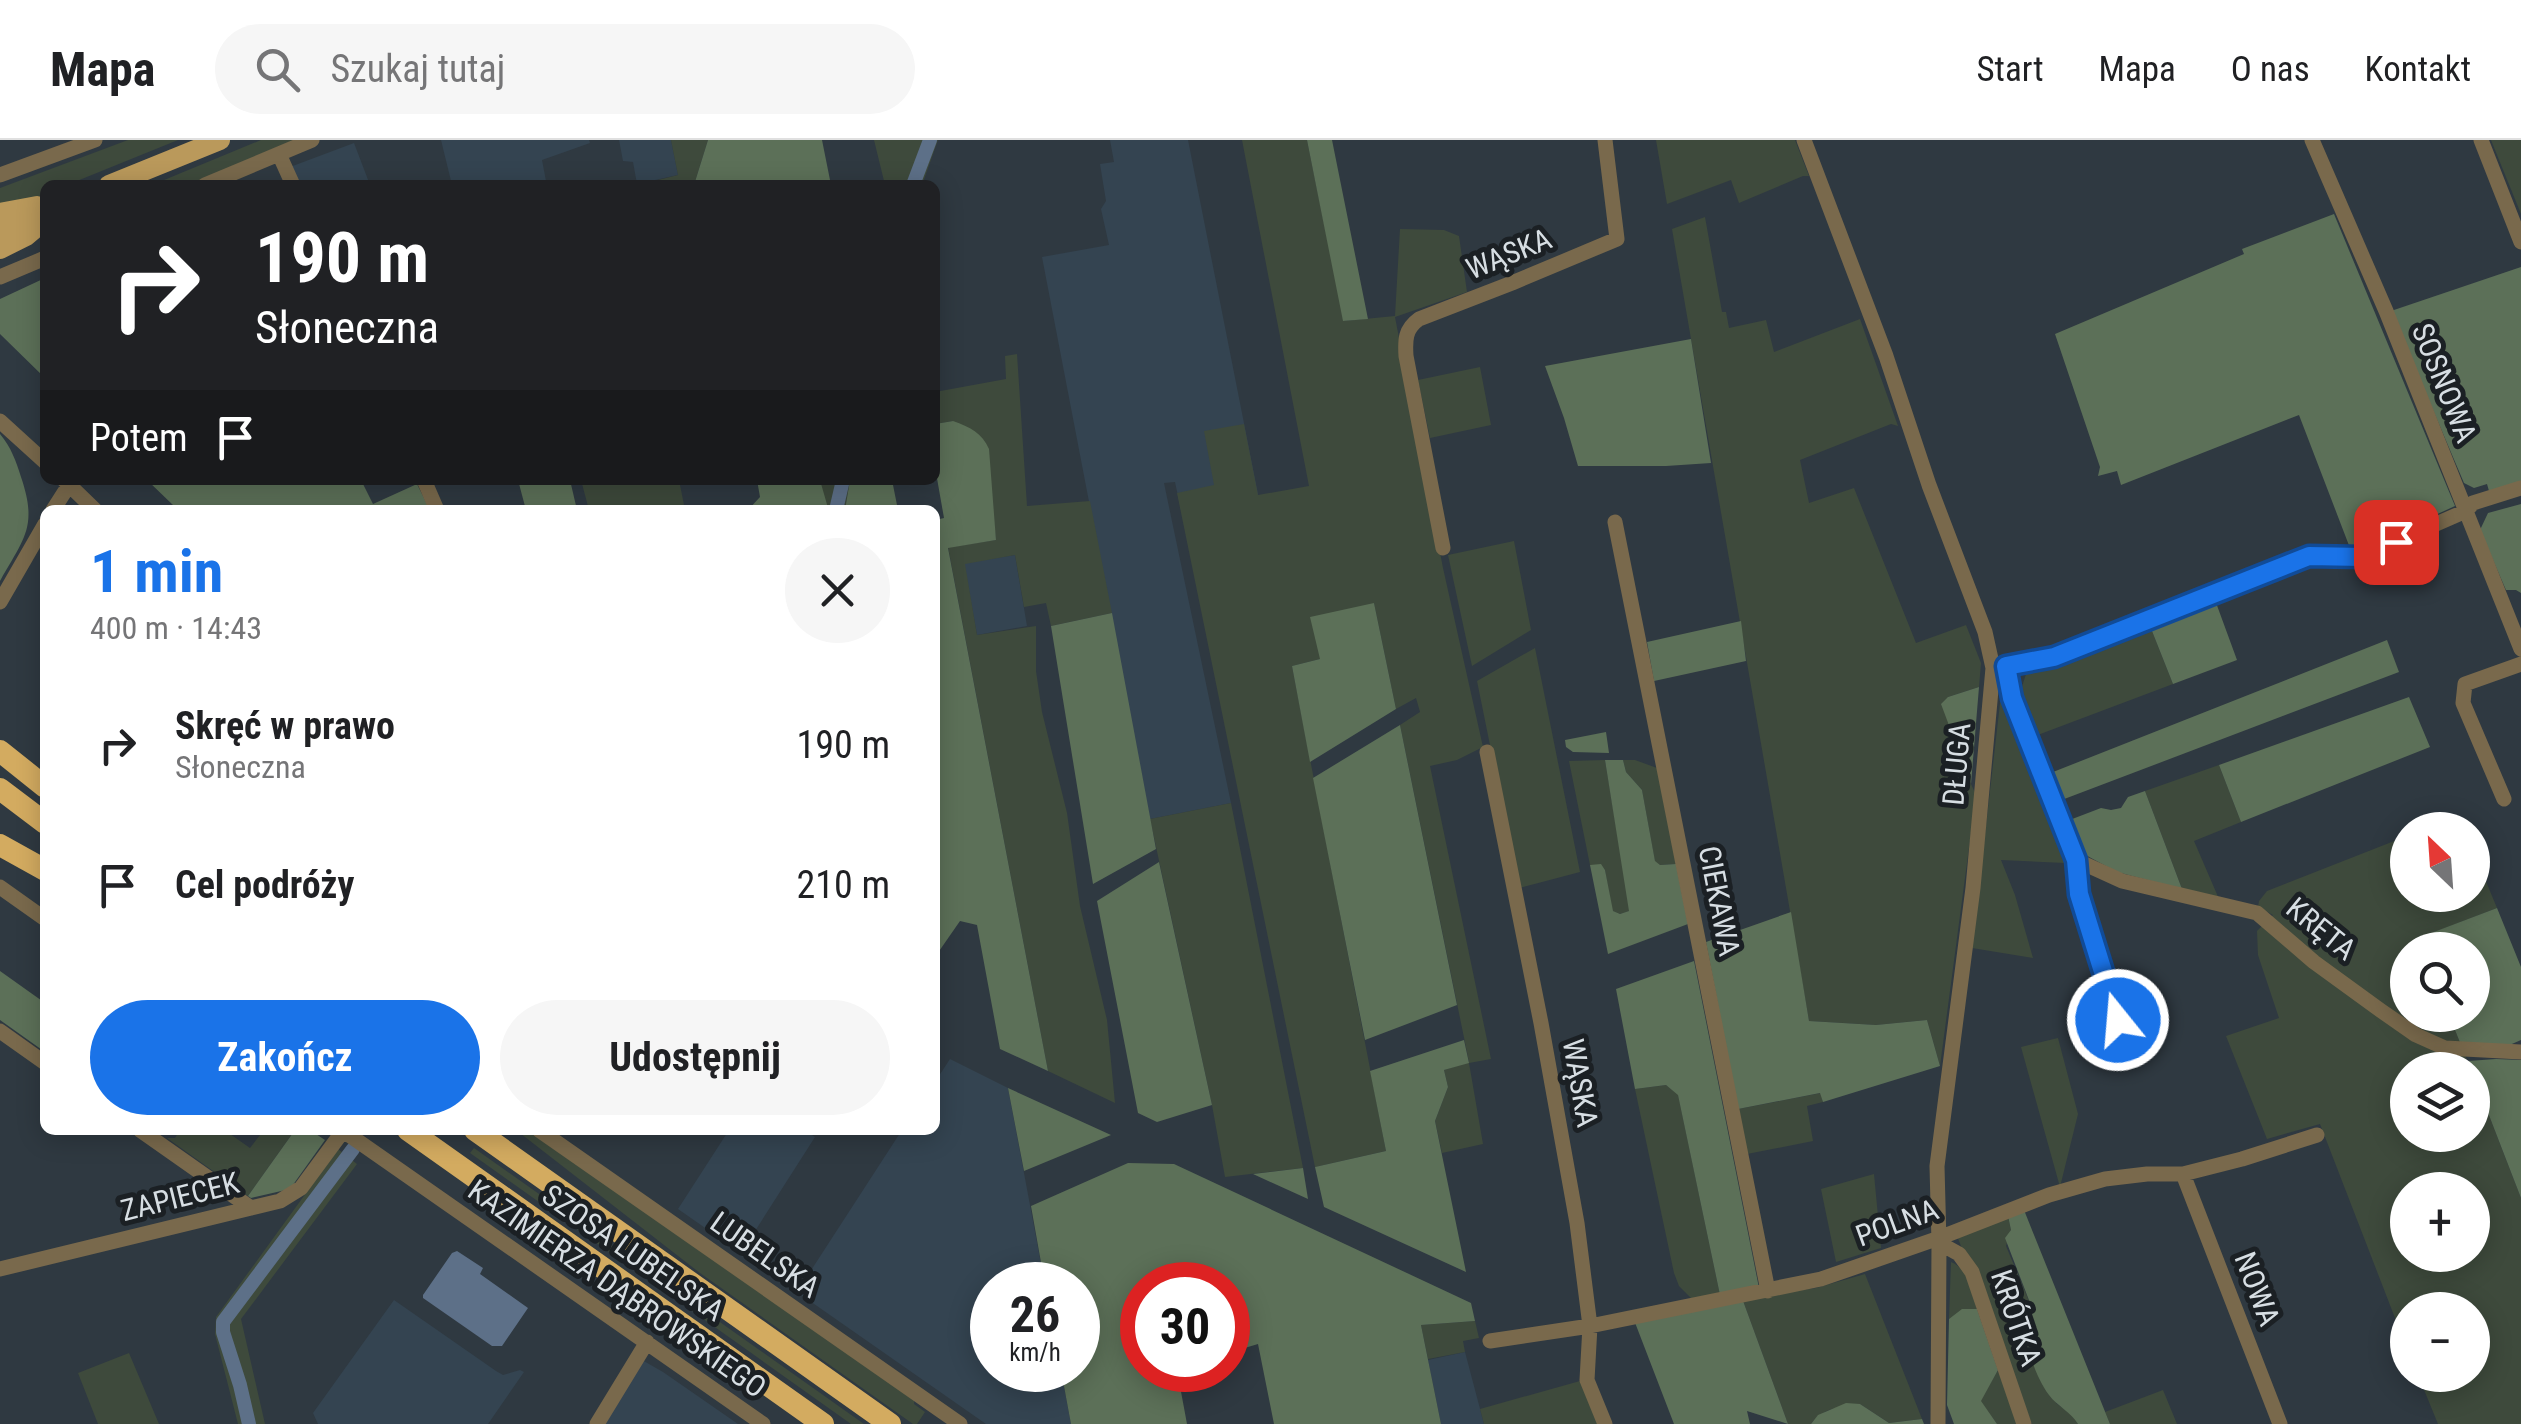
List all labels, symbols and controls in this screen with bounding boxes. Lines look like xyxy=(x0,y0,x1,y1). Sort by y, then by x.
search box xyxy=(215,24,915,114)
text: Mapa xyxy=(50,41,155,98)
icon: search xyxy=(250,42,305,97)
text: Szukaj tutaj xyxy=(330,47,505,91)
text: Start xyxy=(1976,49,2044,90)
text: Mapa xyxy=(2099,49,2176,90)
text: O nas xyxy=(2231,49,2310,90)
text: Kontakt xyxy=(2365,49,2471,90)
text: 190 m xyxy=(255,217,429,299)
icon: right xyxy=(90,220,220,350)
street label: WĄSKA xyxy=(1461,221,1557,286)
text: Słoneczna xyxy=(255,301,439,354)
street label: SOSNOWA xyxy=(2405,318,2484,447)
icon: arrive xyxy=(208,410,263,465)
text: Potem xyxy=(90,416,188,460)
pin xyxy=(2354,500,2439,585)
icon: arrive xyxy=(2369,515,2424,570)
text: 1 min xyxy=(90,536,223,607)
button: close xyxy=(785,538,890,643)
text: 400 m · 14:43 xyxy=(90,609,262,647)
text: Skręć w prawo xyxy=(175,704,395,748)
icon: right xyxy=(90,718,145,773)
street label: DŁUGA xyxy=(1935,721,1978,807)
text: 190 m xyxy=(796,723,890,767)
text: Słoneczna xyxy=(175,748,306,786)
north arrow xyxy=(2390,812,2490,912)
map controls xyxy=(2390,812,2490,1392)
street label: CIEKAWA xyxy=(1692,843,1747,959)
icon: arrive xyxy=(90,858,145,913)
text: Cel podróży xyxy=(175,863,354,907)
text: 210 m xyxy=(796,863,890,907)
street label: KRĘTA xyxy=(2280,890,2363,967)
button: search xyxy=(2390,932,2490,1032)
position arrow xyxy=(2066,968,2170,1072)
button: Zakończ xyxy=(90,1000,480,1115)
button: Udostępnij xyxy=(500,1000,890,1115)
street label: WĄSKA xyxy=(1556,1036,1605,1130)
button: layers xyxy=(2390,1052,2490,1152)
street label: ZAPIECEK xyxy=(117,1165,243,1228)
street label: KAZIMIERZA DĄBROWSKIEGO xyxy=(462,1172,773,1405)
button: + xyxy=(2390,1172,2490,1272)
street label: SZOSA LUBELSKA xyxy=(536,1177,731,1328)
street label: POLNA xyxy=(1851,1192,1943,1254)
street label: LUBELSKA xyxy=(704,1204,827,1305)
street label: NOWA xyxy=(2227,1247,2287,1331)
speed limit sign: 30 xyxy=(1120,1262,1250,1392)
street label: KRÓTKA xyxy=(1984,1265,2049,1370)
text: 26 xyxy=(1010,1286,1060,1344)
button: − xyxy=(2390,1292,2490,1392)
text: km/h xyxy=(1009,1338,1061,1367)

